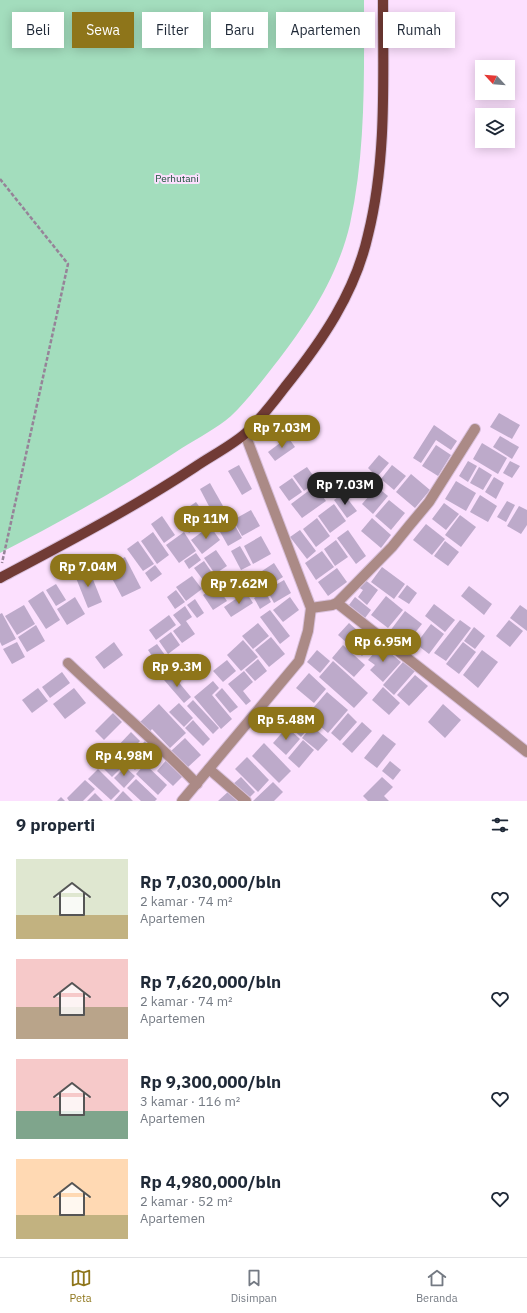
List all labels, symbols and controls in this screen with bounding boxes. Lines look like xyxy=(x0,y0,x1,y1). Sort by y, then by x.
chip: Beli xyxy=(12,12,64,48)
chip: Sewa xyxy=(72,12,134,48)
chip: Filter xyxy=(142,12,203,48)
chip: Baru xyxy=(211,12,268,48)
chip: Apartemen xyxy=(276,12,375,48)
chip: Rumah xyxy=(383,12,455,48)
north arrow xyxy=(475,60,515,100)
map controls xyxy=(475,60,515,148)
button: layers xyxy=(475,108,515,148)
park label: Perhutani xyxy=(155,172,199,185)
pin: Rp 7.03M xyxy=(241,415,323,449)
text: Rp 7.03M xyxy=(253,419,311,436)
pin: Rp 7.03M xyxy=(304,472,386,506)
text: Rp 7.03M xyxy=(316,476,374,493)
pin: Rp 11M xyxy=(173,506,239,540)
text: Rp 11M xyxy=(183,510,229,527)
pin: Rp 7.04M xyxy=(47,554,129,588)
text: Rp 7.04M xyxy=(59,558,117,575)
pin: Rp 7.62M xyxy=(198,571,280,605)
text: Rp 7.62M xyxy=(210,575,268,592)
pin: Rp 6.95M xyxy=(342,629,424,663)
text: Rp 6.95M xyxy=(354,633,412,650)
pin: Rp 9.3M xyxy=(140,654,214,688)
text: Rp 9.3M xyxy=(152,658,202,675)
pin: Rp 5.48M xyxy=(245,707,327,741)
text: Rp 5.48M xyxy=(257,711,315,728)
pin: Rp 4.98M xyxy=(83,743,165,777)
text: Rp 4.98M xyxy=(95,747,153,764)
text: 9 properti xyxy=(16,814,95,836)
icon: filters xyxy=(489,814,511,836)
text: Rp 7,030,000/bln xyxy=(140,871,281,893)
icon: home xyxy=(48,875,96,923)
icon: heart xyxy=(489,888,511,910)
text: 2 kamar · 74 m² xyxy=(140,893,233,910)
text: Apartemen xyxy=(140,910,205,927)
text: Rp 7,620,000/bln xyxy=(140,971,281,993)
icon: home xyxy=(48,975,96,1023)
icon: heart xyxy=(489,988,511,1010)
text: 2 kamar · 74 m² xyxy=(140,993,233,1010)
text: Apartemen xyxy=(140,1010,205,1027)
text: Rp 9,300,000/bln xyxy=(140,1071,281,1093)
icon: home xyxy=(48,1075,96,1123)
icon: heart xyxy=(489,1088,511,1110)
text: 3 kamar · 116 m² xyxy=(140,1093,240,1110)
text: Apartemen xyxy=(140,1110,205,1127)
text: Rp 4,980,000/bln xyxy=(140,1171,281,1193)
icon: home xyxy=(48,1175,96,1223)
icon: heart xyxy=(489,1188,511,1210)
text: 2 kamar · 52 m² xyxy=(140,1193,233,1210)
text: Apartemen xyxy=(140,1210,205,1227)
tab: Peta xyxy=(69,1267,92,1305)
tab: Disimpan xyxy=(231,1267,277,1305)
tab: Beranda xyxy=(416,1267,458,1305)

